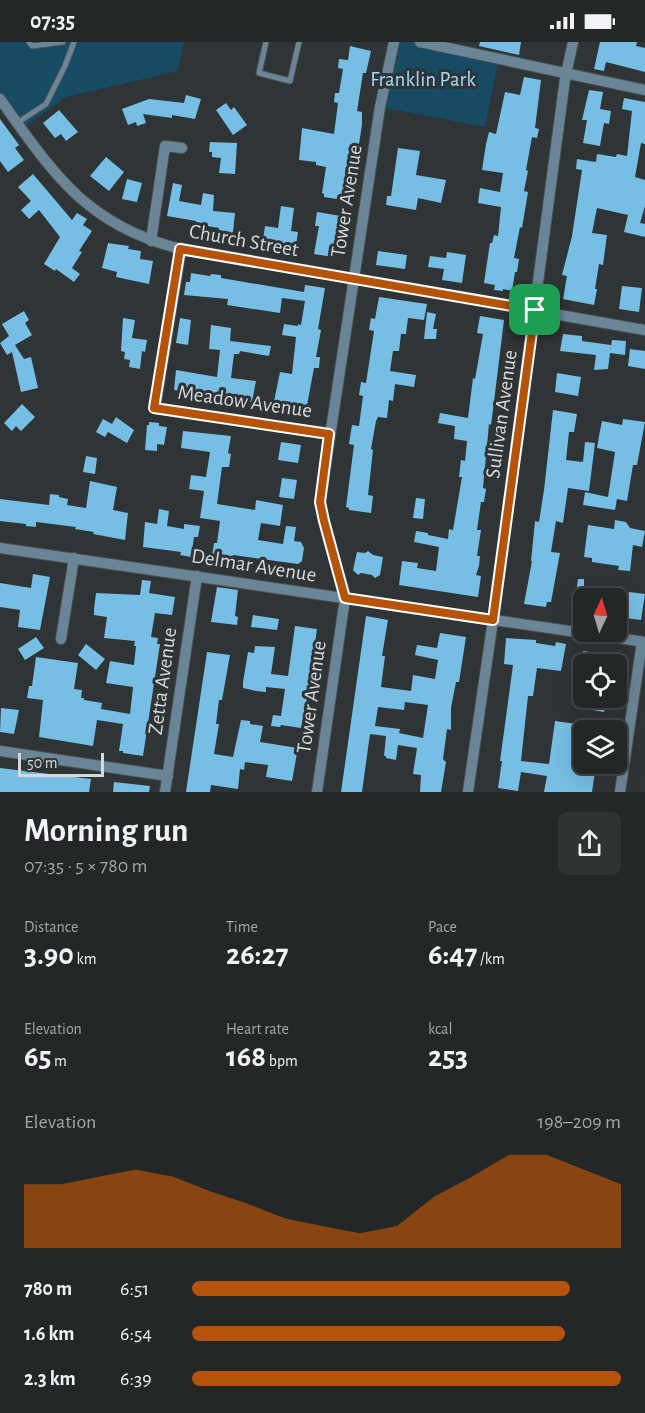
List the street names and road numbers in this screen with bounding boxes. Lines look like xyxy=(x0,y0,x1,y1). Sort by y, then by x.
street label: Tower Avenue xyxy=(327,143,366,259)
street label: Church Street xyxy=(187,221,301,261)
street label: Sullivan Avenue xyxy=(482,348,521,480)
street label: Meadow Avenue xyxy=(177,382,313,421)
street label: Delmar Avenue xyxy=(190,545,318,586)
street label: Zetta Avenue xyxy=(145,626,180,736)
street label: Tower Avenue xyxy=(293,639,330,755)

